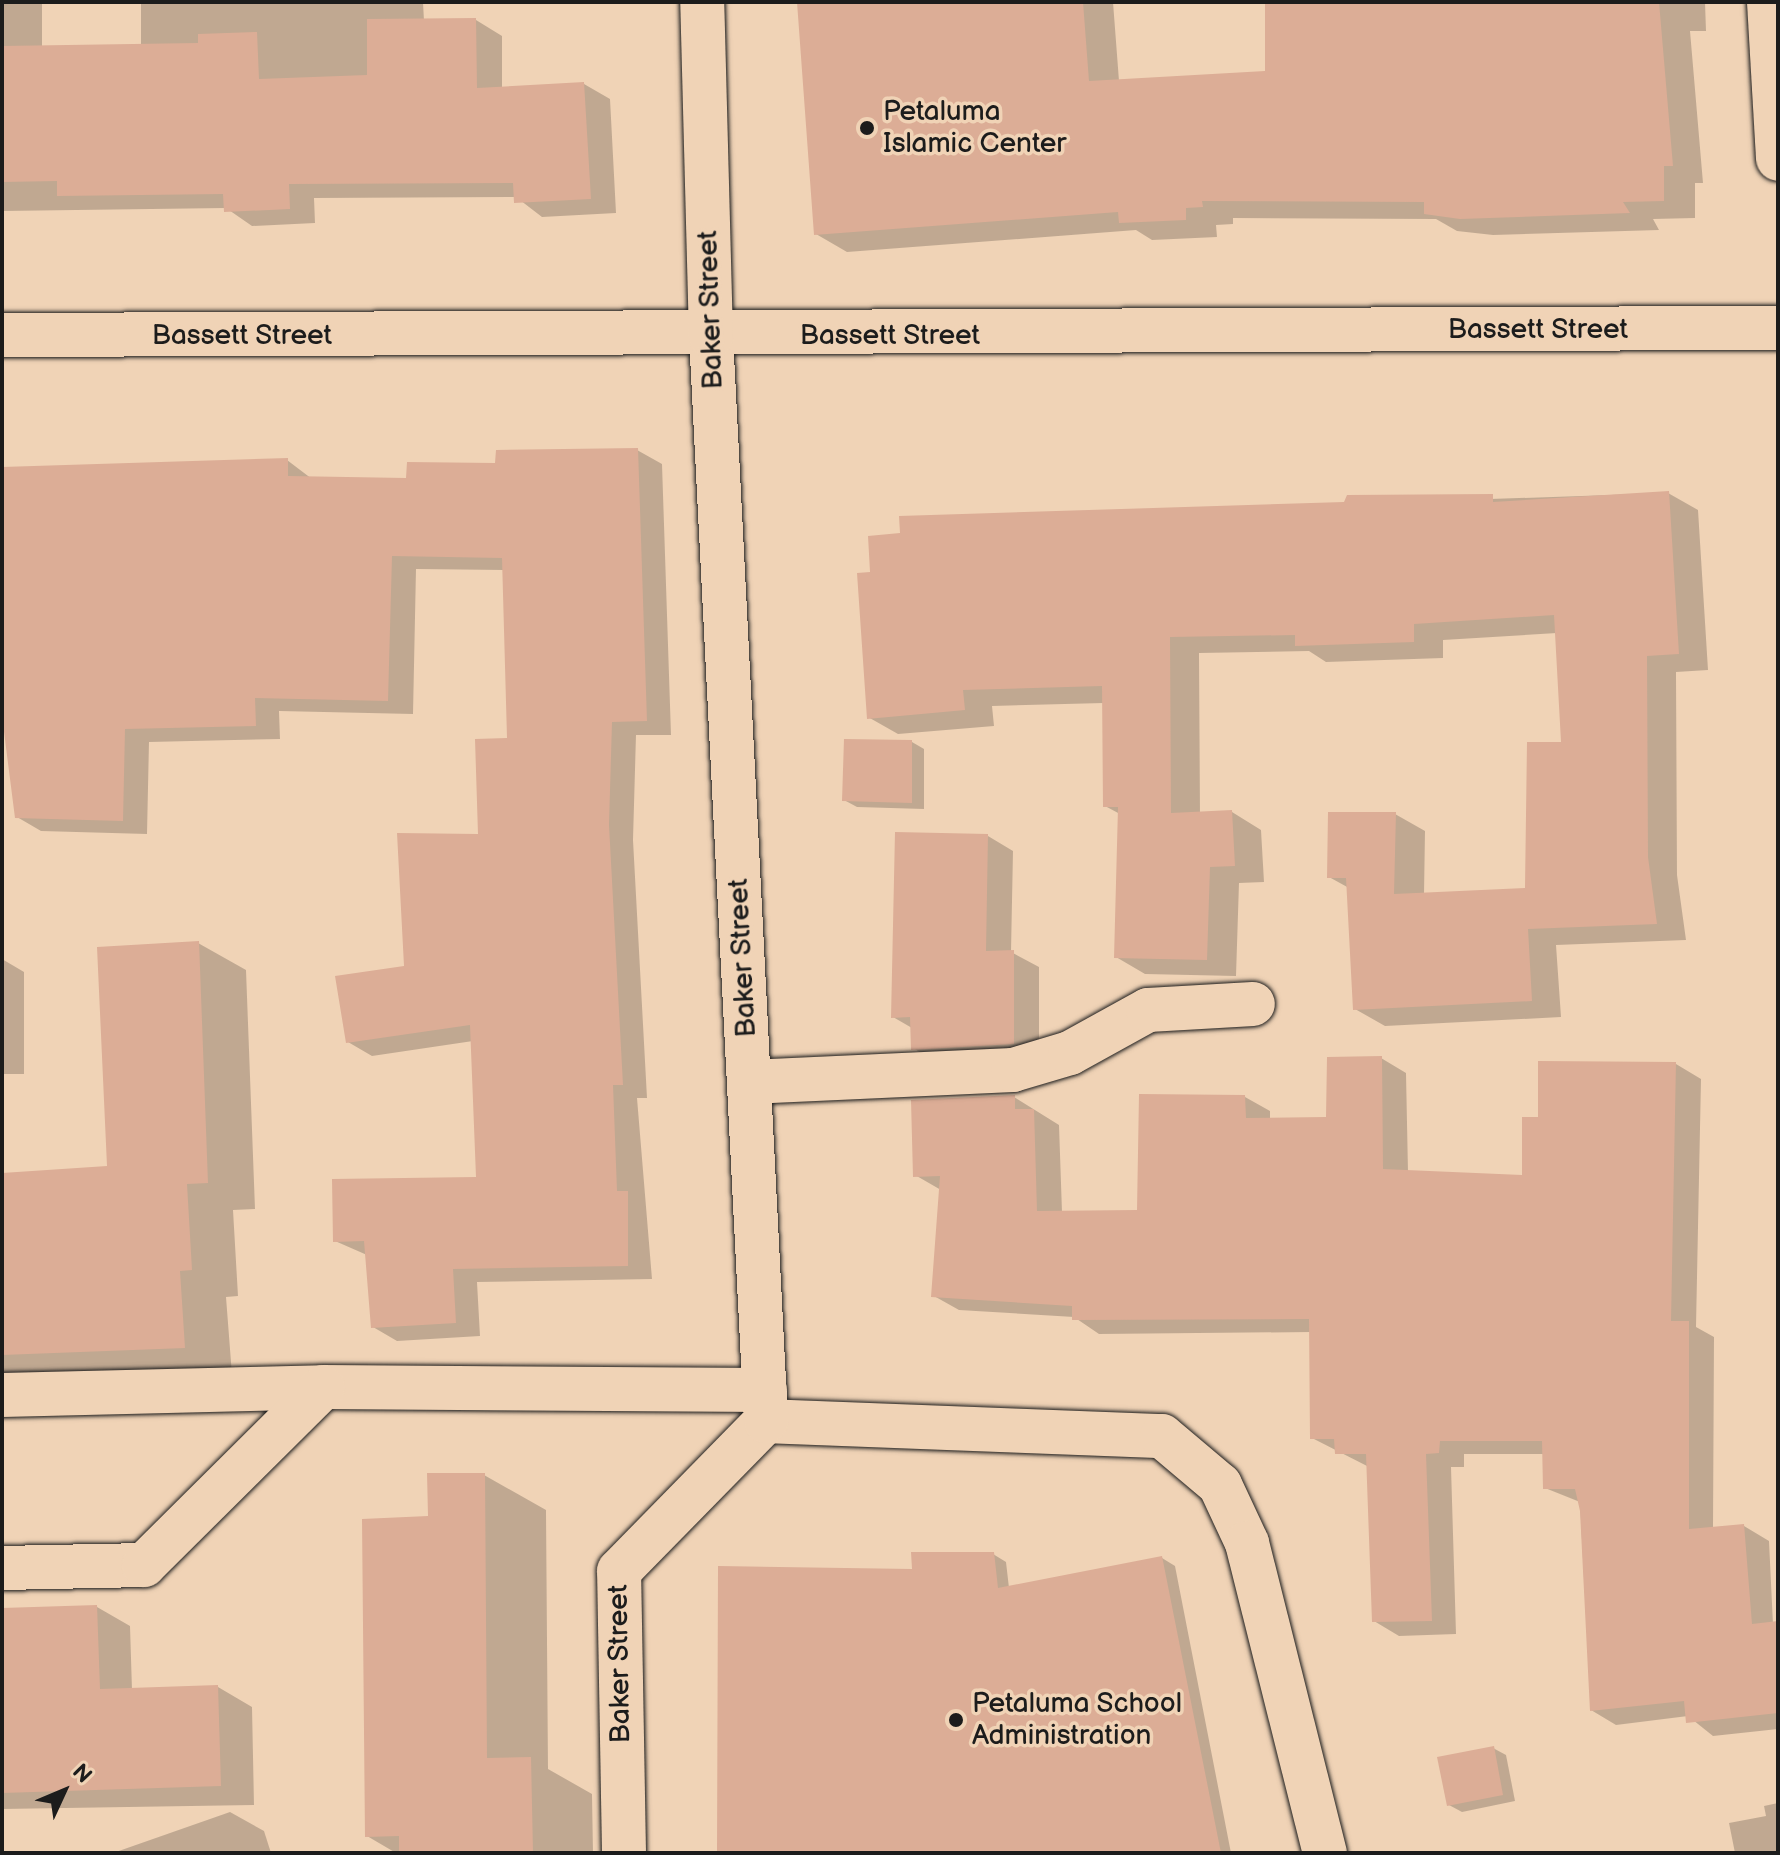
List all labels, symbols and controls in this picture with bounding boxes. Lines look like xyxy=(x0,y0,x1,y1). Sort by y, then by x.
place label: Petaluma Islamic Center xyxy=(883,95,1066,161)
marker: Petaluma Islamic Center xyxy=(858,119,876,137)
street label: Baker Street xyxy=(691,230,731,390)
street label: Bassett Street xyxy=(1448,313,1628,347)
street label: Bassett Street xyxy=(152,319,332,353)
street label: Bassett Street xyxy=(800,319,980,353)
street label: Baker Street xyxy=(722,878,764,1038)
street label: Baker Street xyxy=(602,1584,638,1744)
place label: Petaluma School Administration xyxy=(972,1687,1182,1753)
marker: Petaluma School Administration xyxy=(947,1711,965,1729)
north arrow xyxy=(24,1751,104,1831)
text: N xyxy=(66,1759,97,1789)

